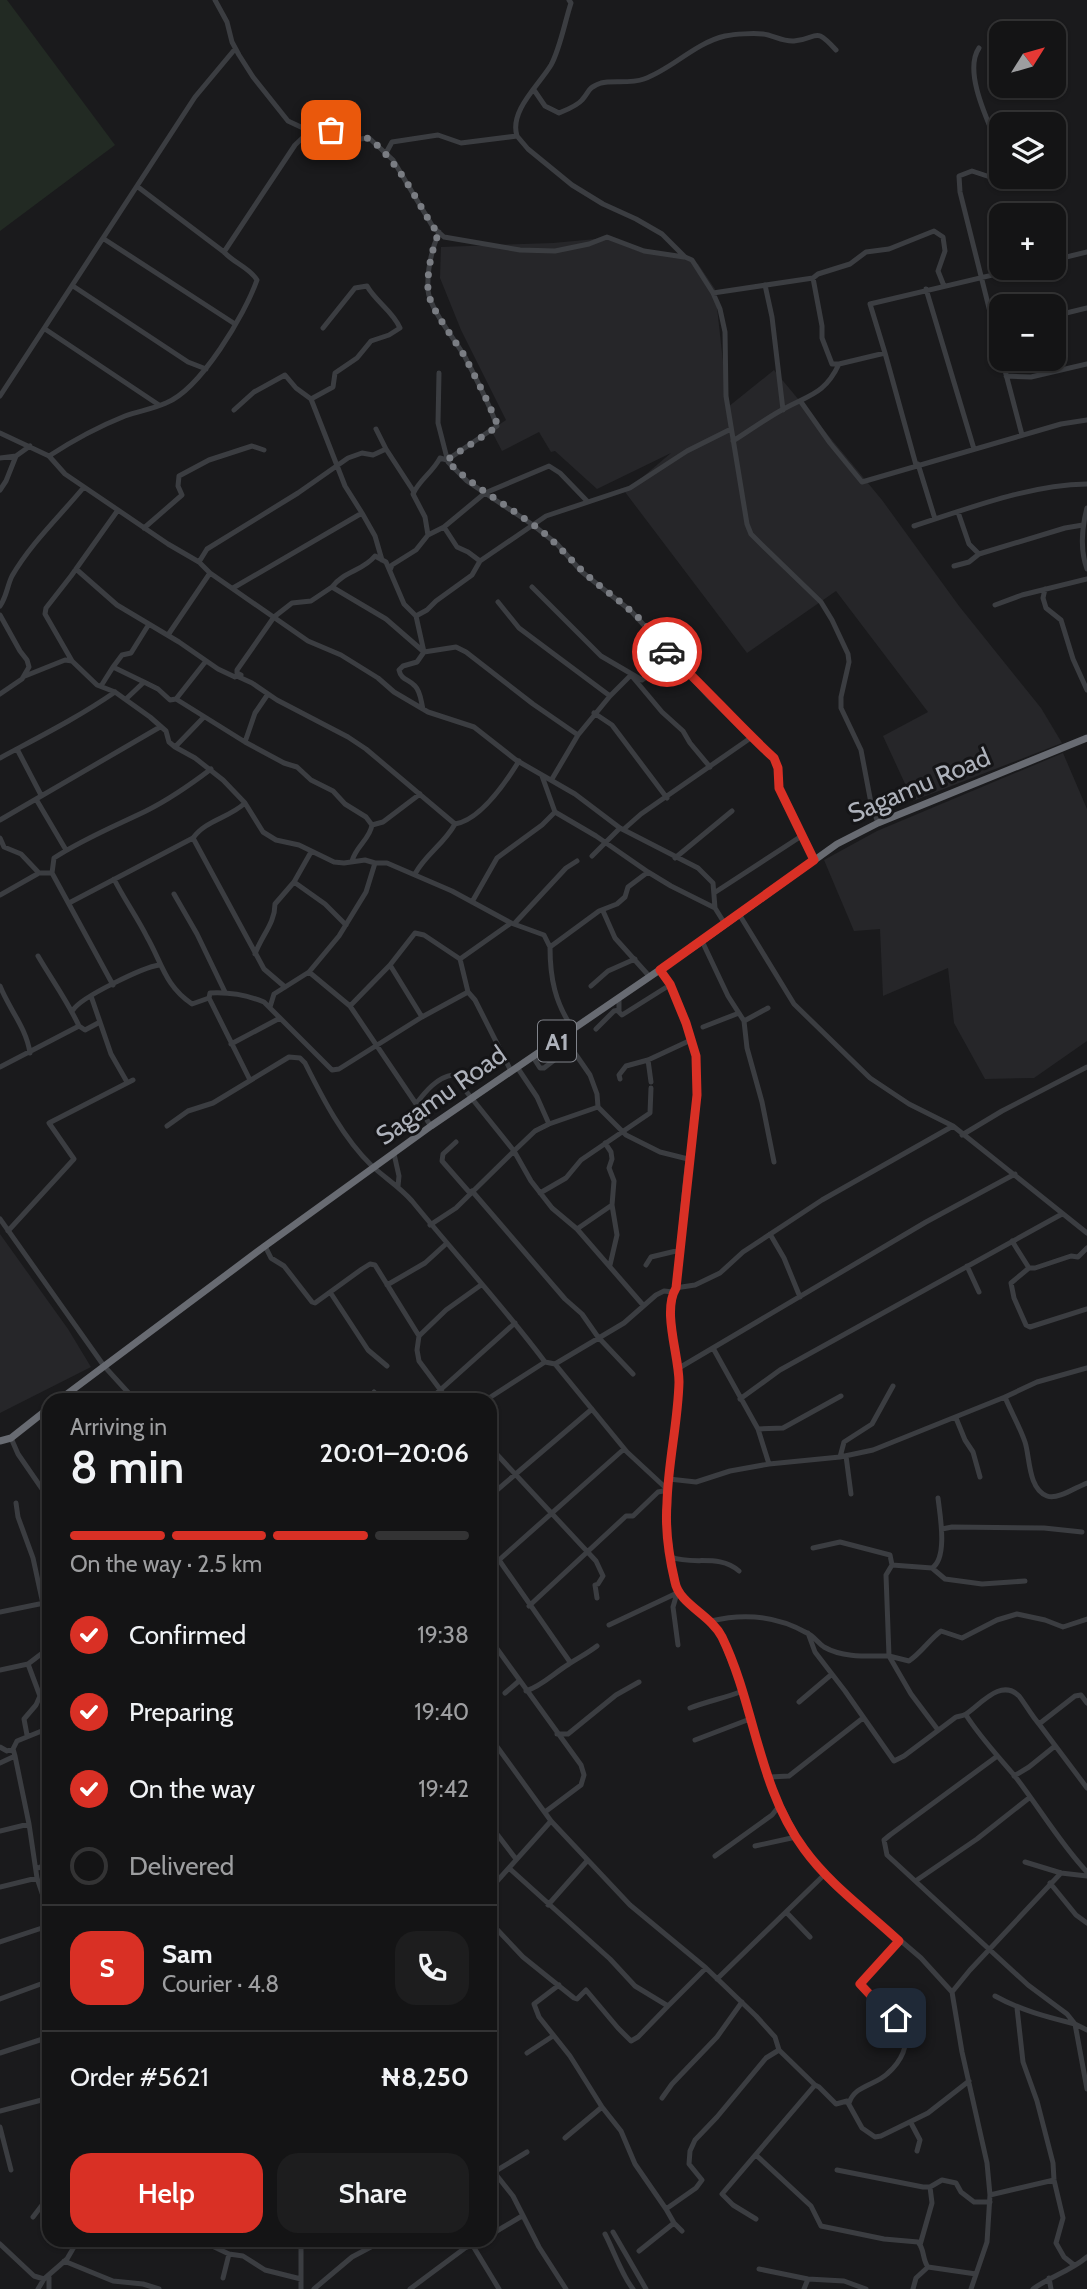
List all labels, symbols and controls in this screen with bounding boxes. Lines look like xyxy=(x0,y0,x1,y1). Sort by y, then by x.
north arrow xyxy=(989,21,1066,98)
map controls xyxy=(989,21,1066,371)
pin xyxy=(301,100,361,160)
icon: bag xyxy=(312,111,350,149)
button: layers xyxy=(989,112,1066,189)
button: + xyxy=(989,203,1066,280)
button: − xyxy=(989,294,1066,371)
courier xyxy=(632,617,702,687)
icon: car xyxy=(648,633,686,671)
street label: Sagamu Road xyxy=(843,741,995,829)
road number: A1 xyxy=(538,1021,576,1062)
street label: Sagamu Road xyxy=(370,1038,512,1152)
text: Arriving in xyxy=(70,1413,167,1441)
text: 20:01–20:06 xyxy=(319,1437,469,1469)
text: 8 min xyxy=(70,1439,184,1495)
text: On the way · 2.5 km xyxy=(70,1550,262,1578)
icon: check xyxy=(70,1616,108,1654)
text: Confirmed xyxy=(129,1619,246,1651)
text: 19:38 xyxy=(417,1621,469,1649)
icon: check xyxy=(70,1693,108,1731)
text: Preparing xyxy=(129,1696,233,1728)
text: 19:40 xyxy=(414,1698,469,1726)
icon: check xyxy=(70,1770,108,1808)
text: On the way xyxy=(129,1773,255,1805)
text: 19:42 xyxy=(418,1775,469,1803)
text: Delivered xyxy=(129,1850,234,1882)
button: phone xyxy=(395,1931,469,2005)
text: Sam xyxy=(162,1938,213,1970)
text: S xyxy=(99,1952,115,1984)
text: Courier · 4.8 xyxy=(162,1970,279,1998)
pin xyxy=(866,1988,926,2048)
icon: home xyxy=(877,1999,915,2037)
text: Order #5621 xyxy=(70,2061,209,2093)
text: ₦8,250 xyxy=(380,2061,469,2093)
button: Help xyxy=(70,2153,263,2233)
button: Share xyxy=(277,2153,469,2233)

